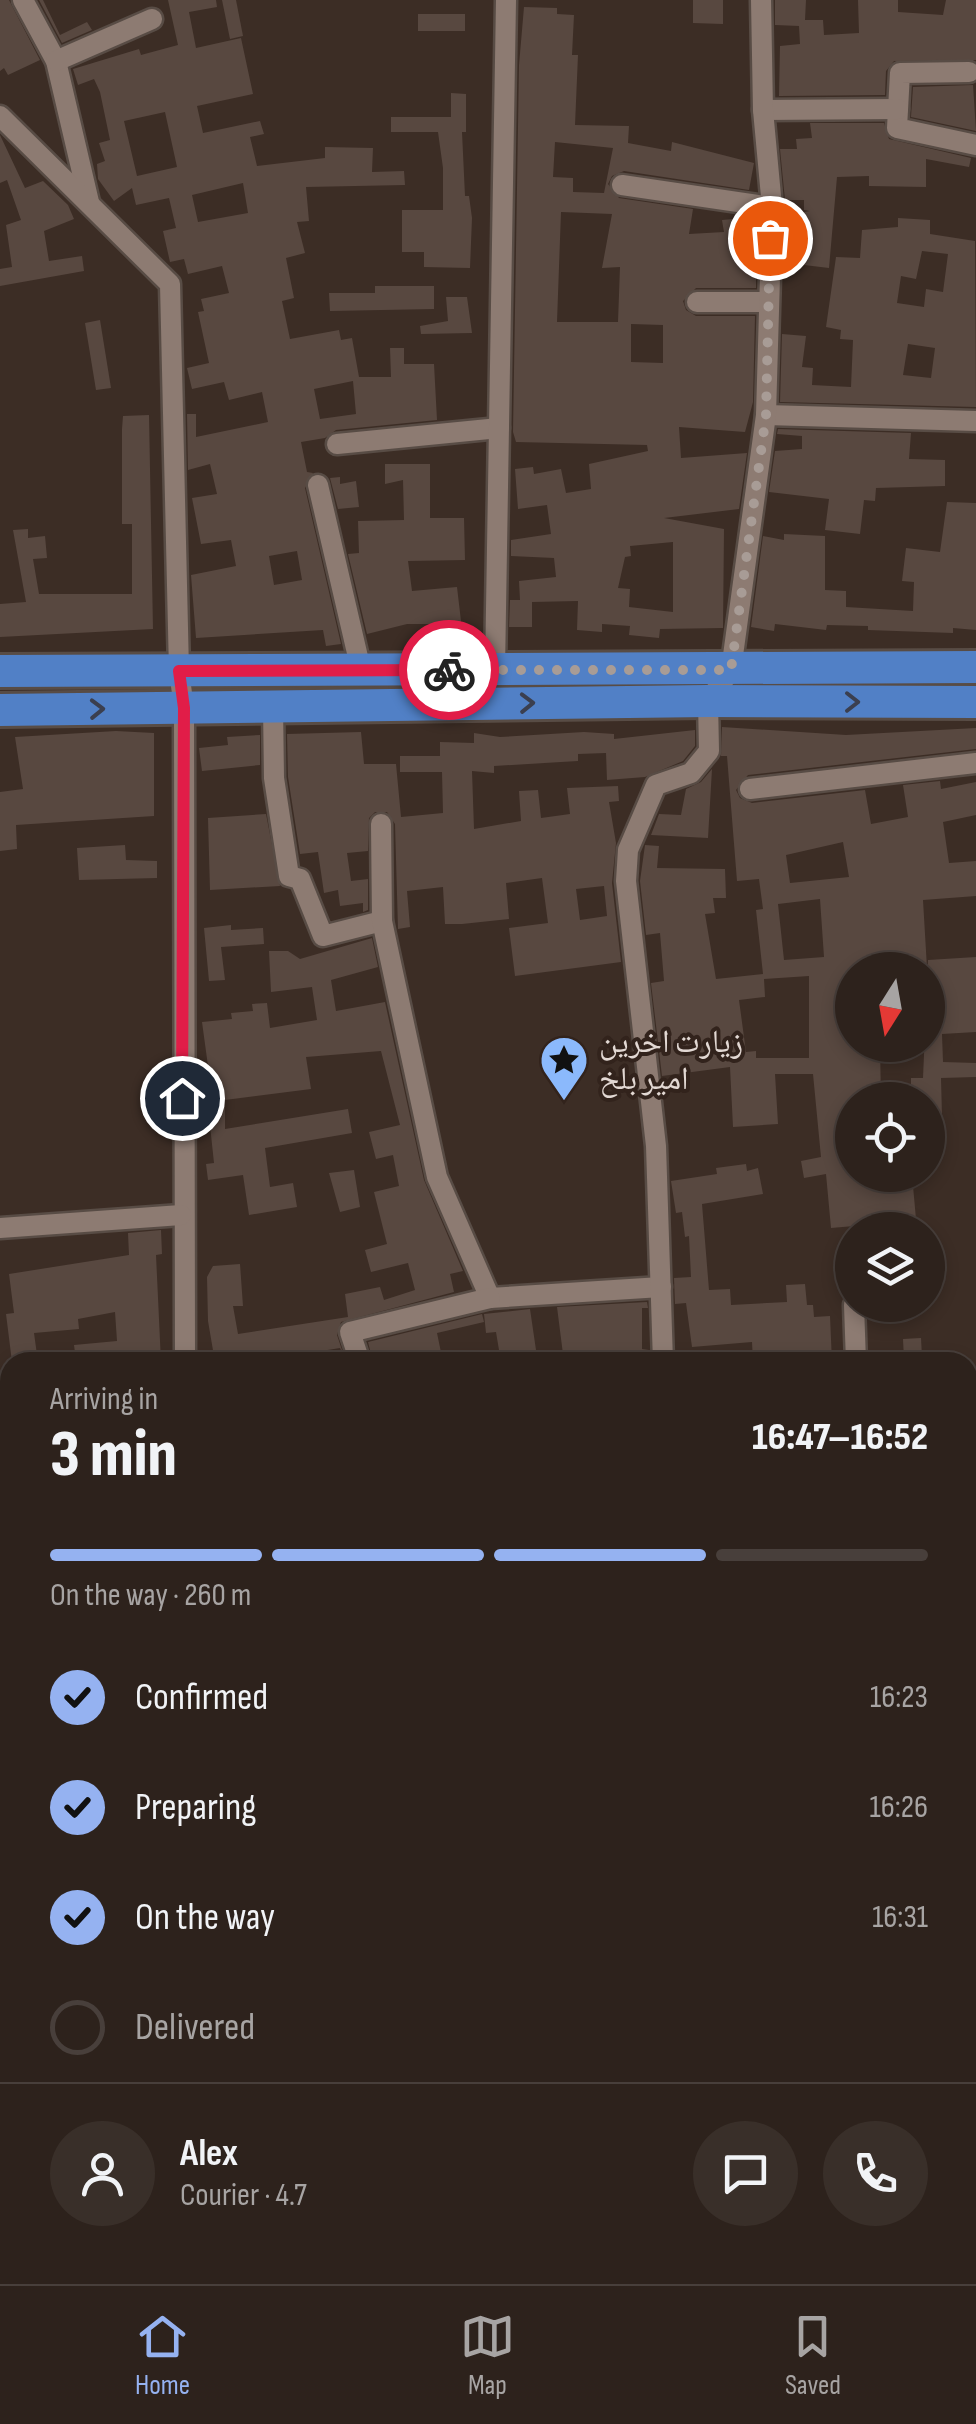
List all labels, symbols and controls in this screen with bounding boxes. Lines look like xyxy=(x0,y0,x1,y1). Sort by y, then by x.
pin xyxy=(728,196,813,281)
icon: bag xyxy=(743,211,798,266)
courier xyxy=(399,620,499,720)
icon: bike xyxy=(422,643,477,698)
one-way arrow xyxy=(845,691,861,712)
one-way arrow xyxy=(520,692,536,713)
one-way arrow xyxy=(90,698,106,719)
north arrow xyxy=(835,952,945,1062)
map controls xyxy=(835,952,945,1322)
place label: زیارت اخرین امیر بلخ xyxy=(599,1023,743,1099)
place icon: زیارت اخرین امیر بلخ xyxy=(538,1034,590,1102)
pin xyxy=(140,1056,225,1141)
icon: home xyxy=(155,1071,210,1126)
button: locate xyxy=(835,1082,945,1192)
button: layers xyxy=(835,1212,945,1322)
text: Arriving in xyxy=(50,1380,158,1419)
text: 16:47–16:52 xyxy=(752,1415,928,1460)
text: 3 min xyxy=(50,1417,177,1495)
text: On the way · 260 m xyxy=(50,1576,251,1615)
icon: check xyxy=(50,1670,105,1725)
text: Confirmed xyxy=(135,1675,268,1720)
text: 16:23 xyxy=(870,1678,928,1717)
icon: check xyxy=(50,1780,105,1835)
text: Preparing xyxy=(135,1785,256,1830)
text: 16:26 xyxy=(870,1788,928,1827)
icon: check xyxy=(50,1890,105,1945)
text: On the way xyxy=(135,1895,275,1940)
text: 16:31 xyxy=(872,1898,928,1937)
text: Delivered xyxy=(135,2005,255,2050)
button: person xyxy=(50,2121,155,2226)
button: chat xyxy=(693,2121,798,2226)
button: phone xyxy=(823,2121,928,2226)
text: Alex xyxy=(180,2131,238,2176)
text: Courier · 4.7 xyxy=(180,2176,307,2215)
tab: Home xyxy=(135,2309,190,2402)
tab: Map xyxy=(460,2309,515,2402)
tab: Saved xyxy=(785,2309,841,2402)

